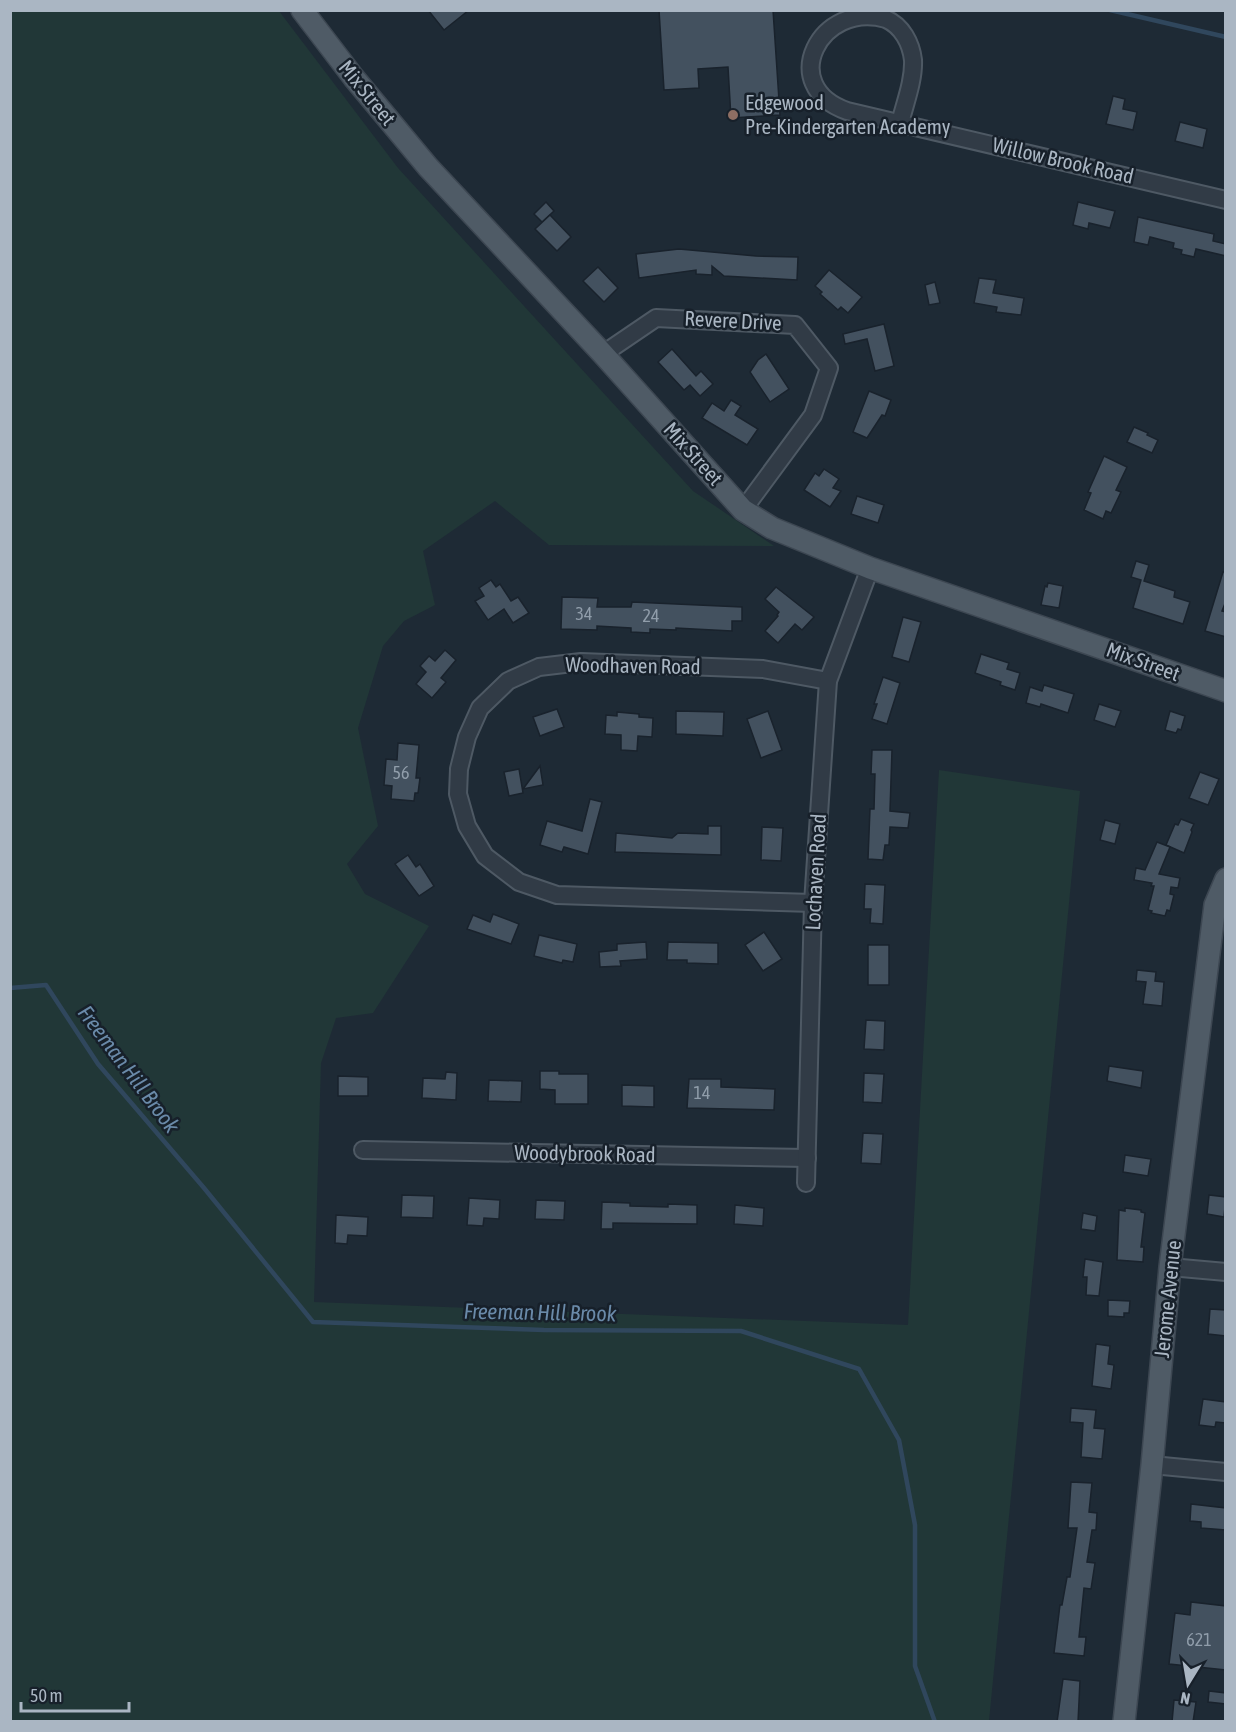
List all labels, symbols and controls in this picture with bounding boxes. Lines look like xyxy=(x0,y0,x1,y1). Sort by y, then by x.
street label: Mix Street xyxy=(334,55,401,130)
place label: Edgewood Pre-Kindergarten Academy xyxy=(745,90,951,138)
marker: Edgewood Pre-Kindergarten Academy xyxy=(726,108,740,122)
street label: Willow Brook Road xyxy=(990,132,1136,188)
street label: Revere Drive xyxy=(684,305,782,335)
street label: Mix Street xyxy=(659,417,728,490)
house number: 34 xyxy=(576,603,592,624)
house number: 24 xyxy=(643,605,659,626)
street label: Mix Street xyxy=(1103,637,1183,685)
street label: Woodhaven Road xyxy=(565,652,701,678)
house number: 56 xyxy=(393,762,409,783)
street label: Lochaven Road xyxy=(800,813,830,931)
water label: Freeman Hill Brook xyxy=(73,1000,186,1138)
house number: 14 xyxy=(694,1082,710,1103)
street label: Woodybrook Road xyxy=(514,1140,656,1166)
street label: Jerome Avenue xyxy=(1149,1239,1185,1359)
water label: Freeman Hill Brook xyxy=(463,1298,617,1326)
house number: 621 xyxy=(1186,1629,1212,1650)
north arrow xyxy=(1158,1654,1218,1714)
scale bar xyxy=(21,1675,129,1713)
text: 50 m xyxy=(30,1685,62,1706)
text: N xyxy=(1179,1689,1191,1708)

